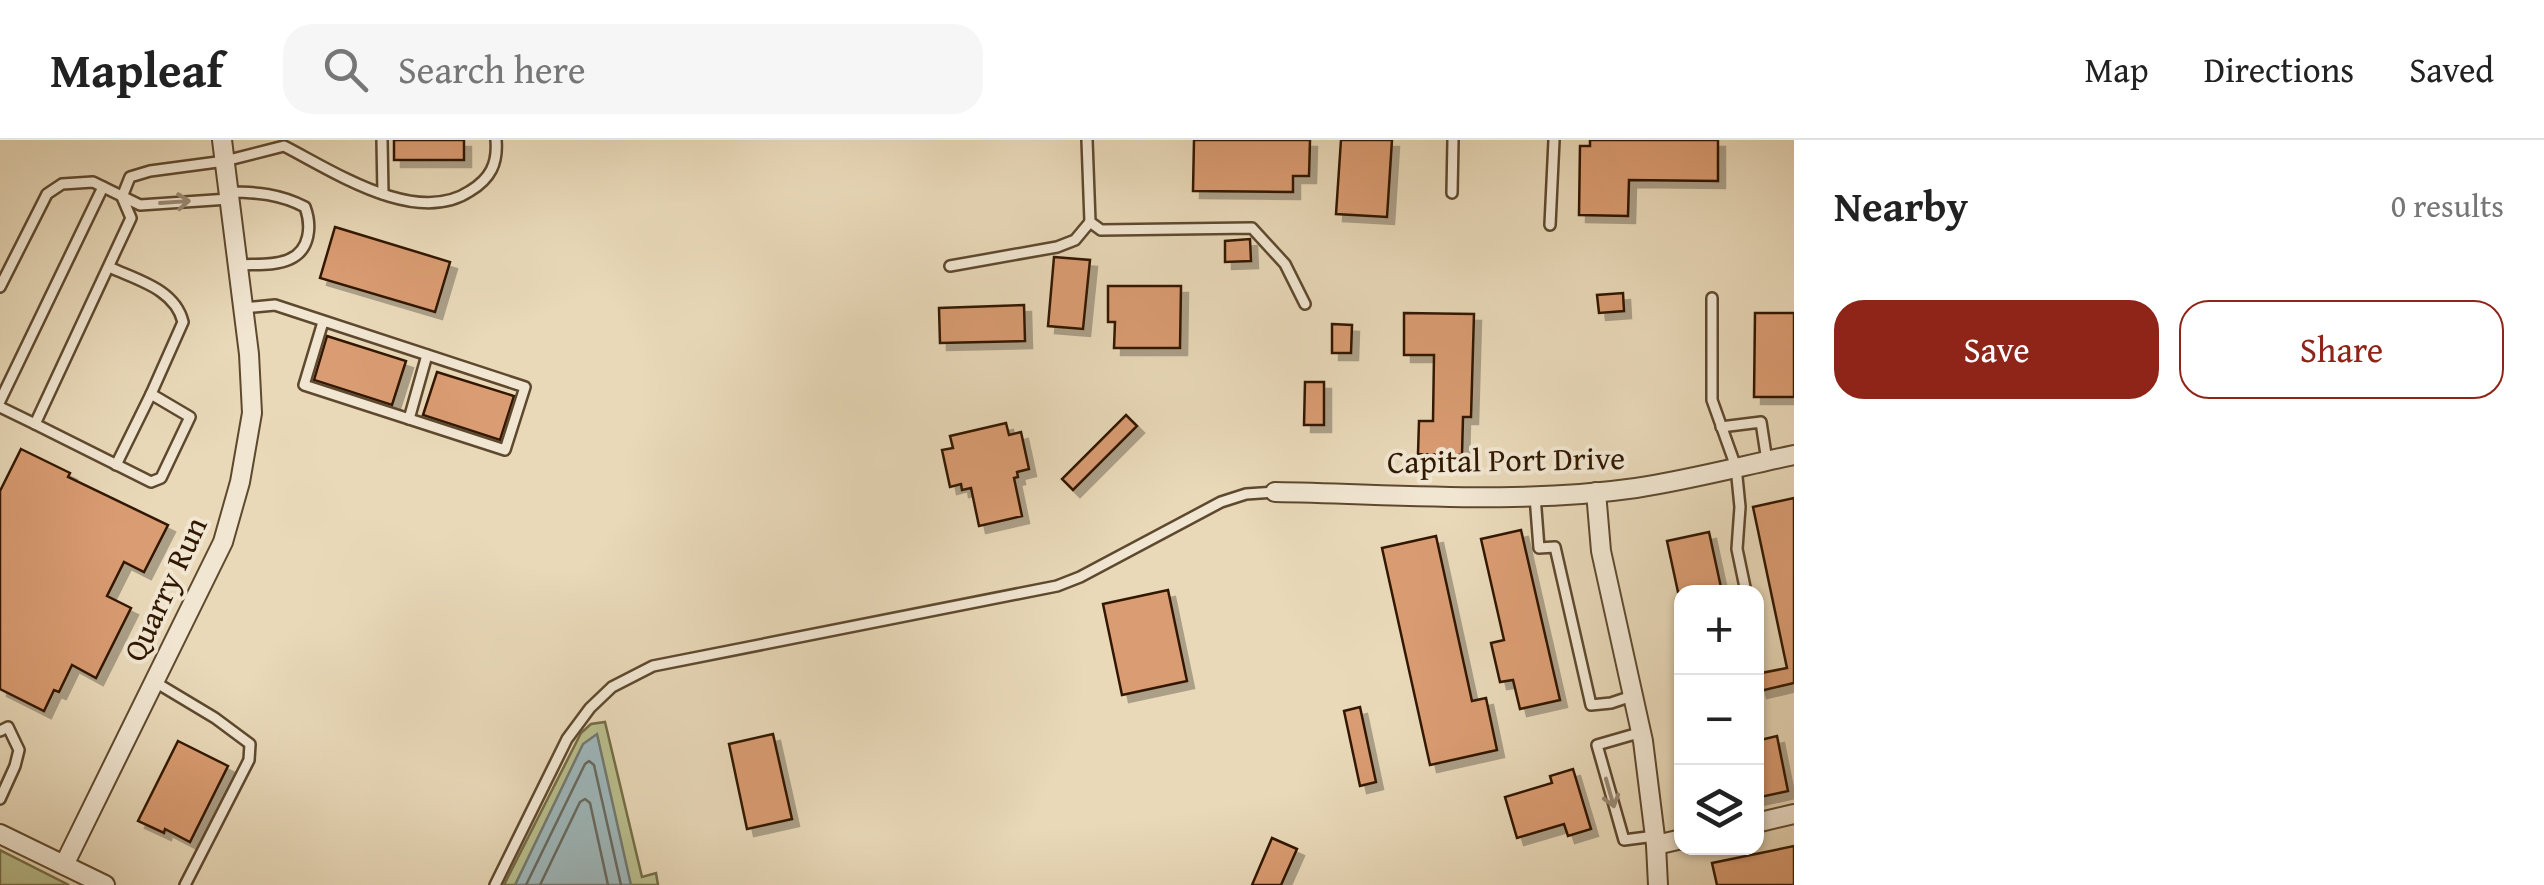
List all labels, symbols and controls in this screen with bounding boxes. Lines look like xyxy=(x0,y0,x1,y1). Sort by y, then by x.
search box xyxy=(283,24,983,114)
text: Mapleaf xyxy=(50,34,223,105)
text: Search here xyxy=(398,41,586,97)
icon: search xyxy=(318,42,373,97)
text: Map xyxy=(2085,44,2149,95)
text: Directions xyxy=(2204,44,2354,95)
text: Saved xyxy=(2409,44,2494,95)
text: Nearby xyxy=(1834,175,1968,236)
text: 0 results xyxy=(2391,182,2504,229)
one-way arrow xyxy=(159,192,191,211)
button: Save xyxy=(1834,300,2159,399)
button: Share xyxy=(2179,300,2504,399)
street label: Capital Port Drive xyxy=(1387,434,1625,485)
street label: Quarry Run xyxy=(111,509,219,669)
map controls xyxy=(1674,585,1764,855)
button: + xyxy=(1674,585,1764,675)
button: − xyxy=(1674,675,1764,765)
button: layers xyxy=(1674,765,1764,855)
one-way arrow xyxy=(1602,776,1621,808)

